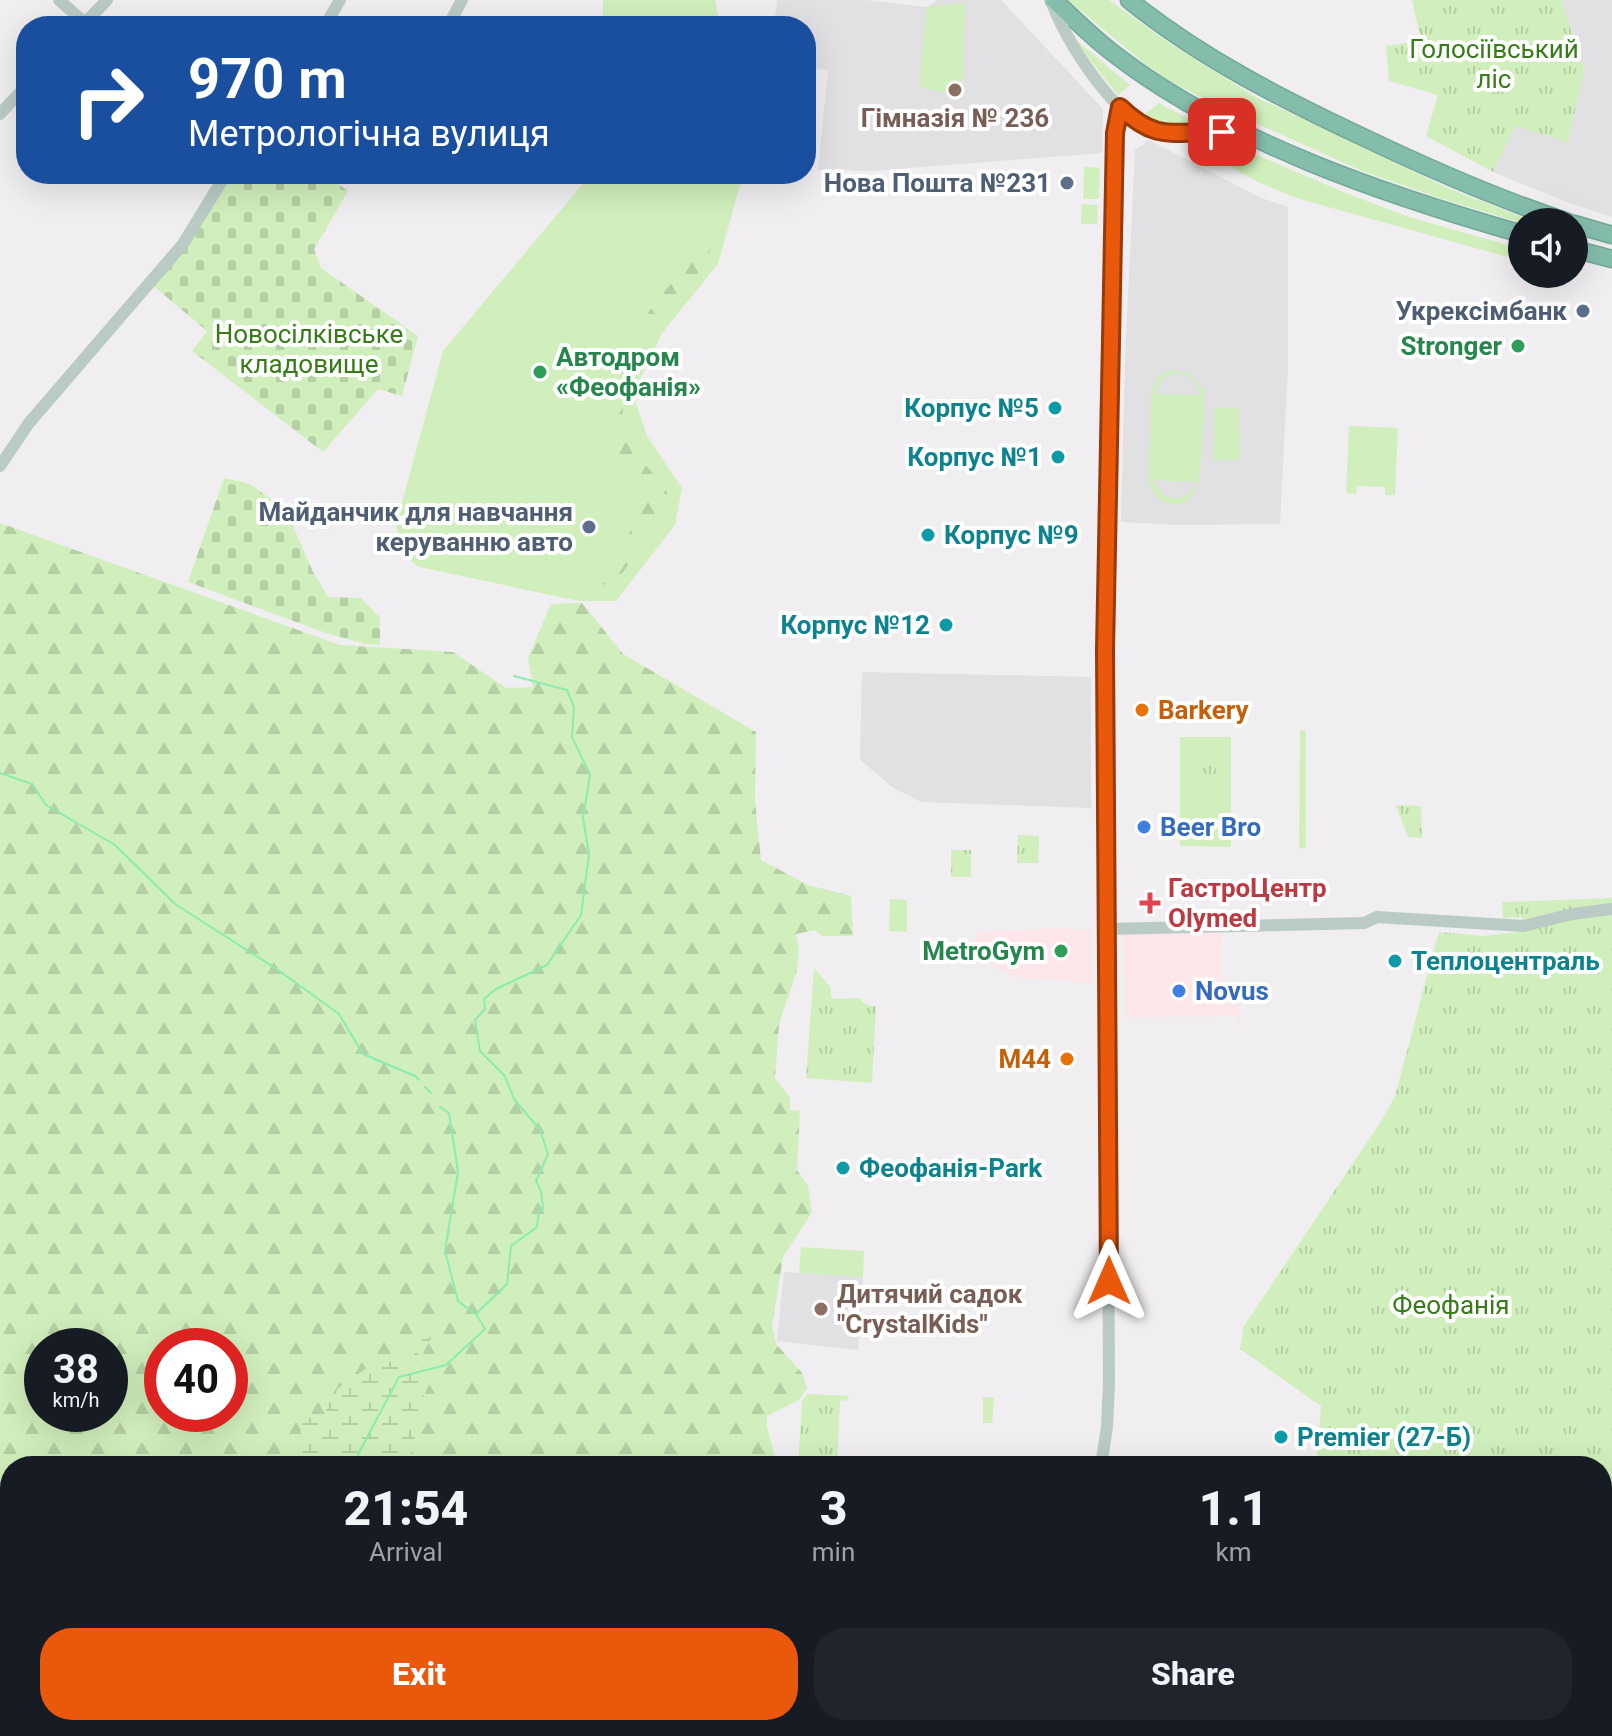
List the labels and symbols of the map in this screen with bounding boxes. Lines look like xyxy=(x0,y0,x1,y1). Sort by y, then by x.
park label: Голосіївський ліс xyxy=(1409,34,1579,94)
marker: Гімназія № 236 xyxy=(946,81,964,99)
pin xyxy=(1188,98,1256,166)
place label: Гімназія № 236 xyxy=(861,103,1049,133)
place label: Нова Пошта №231 xyxy=(824,168,1051,198)
marker: Нова Пошта №231 xyxy=(1058,174,1076,192)
place label: Укрексімбанк xyxy=(1396,296,1567,326)
marker: Укрексімбанк xyxy=(1574,302,1592,320)
park label: Новосілківське кладовище xyxy=(215,319,403,379)
place label: Stronger xyxy=(1400,331,1502,361)
marker: Stronger xyxy=(1509,337,1527,355)
place label: Автодром «Феофанія» xyxy=(556,342,701,402)
marker: Автодром «Феофанія» xyxy=(531,363,549,381)
place label: Корпус №5 xyxy=(904,393,1039,423)
marker: Корпус №5 xyxy=(1046,399,1064,417)
place label: Корпус №1 xyxy=(907,442,1042,472)
marker: Корпус №1 xyxy=(1049,448,1067,466)
place label: Майданчик для навчання керуванню авто xyxy=(259,497,573,557)
marker: Майданчик для навчання керуванню авто xyxy=(580,518,598,536)
place label: Корпус №9 xyxy=(944,520,1079,550)
marker: Корпус №9 xyxy=(919,526,937,544)
place label: Корпус №12 xyxy=(780,610,930,640)
marker: Корпус №12 xyxy=(937,616,955,634)
place label: Barkery xyxy=(1158,695,1249,725)
marker: Barkery xyxy=(1133,701,1151,719)
place label: Beer Bro xyxy=(1160,812,1261,842)
marker: Beer Bro xyxy=(1135,818,1153,836)
place label: ГастроЦентр Olymed xyxy=(1168,873,1327,933)
marker: ГастроЦентр Olymed xyxy=(1139,892,1161,914)
place label: MetroGym xyxy=(922,936,1045,966)
marker: MetroGym xyxy=(1052,942,1070,960)
place label: Теплоцентраль xyxy=(1411,946,1600,976)
marker: Теплоцентраль xyxy=(1386,952,1404,970)
place label: Novus xyxy=(1195,976,1269,1006)
marker: Novus xyxy=(1170,982,1188,1000)
place label: M44 xyxy=(998,1044,1051,1074)
marker: M44 xyxy=(1058,1050,1076,1068)
place label: Феофанія-Park xyxy=(859,1153,1043,1183)
marker: Феофанія-Park xyxy=(834,1159,852,1177)
position arrow xyxy=(1067,1239,1151,1323)
place label: Дитячий садок "CrystalKids" xyxy=(837,1279,1023,1339)
park label: Феофанія xyxy=(1392,1290,1510,1320)
marker: Дитячий садок "CrystalKids" xyxy=(812,1300,830,1318)
speed limit sign: 40 xyxy=(144,1328,248,1432)
place label: Premier (27-Б) xyxy=(1297,1422,1471,1452)
marker: Premier (27-Б) xyxy=(1272,1428,1290,1446)

